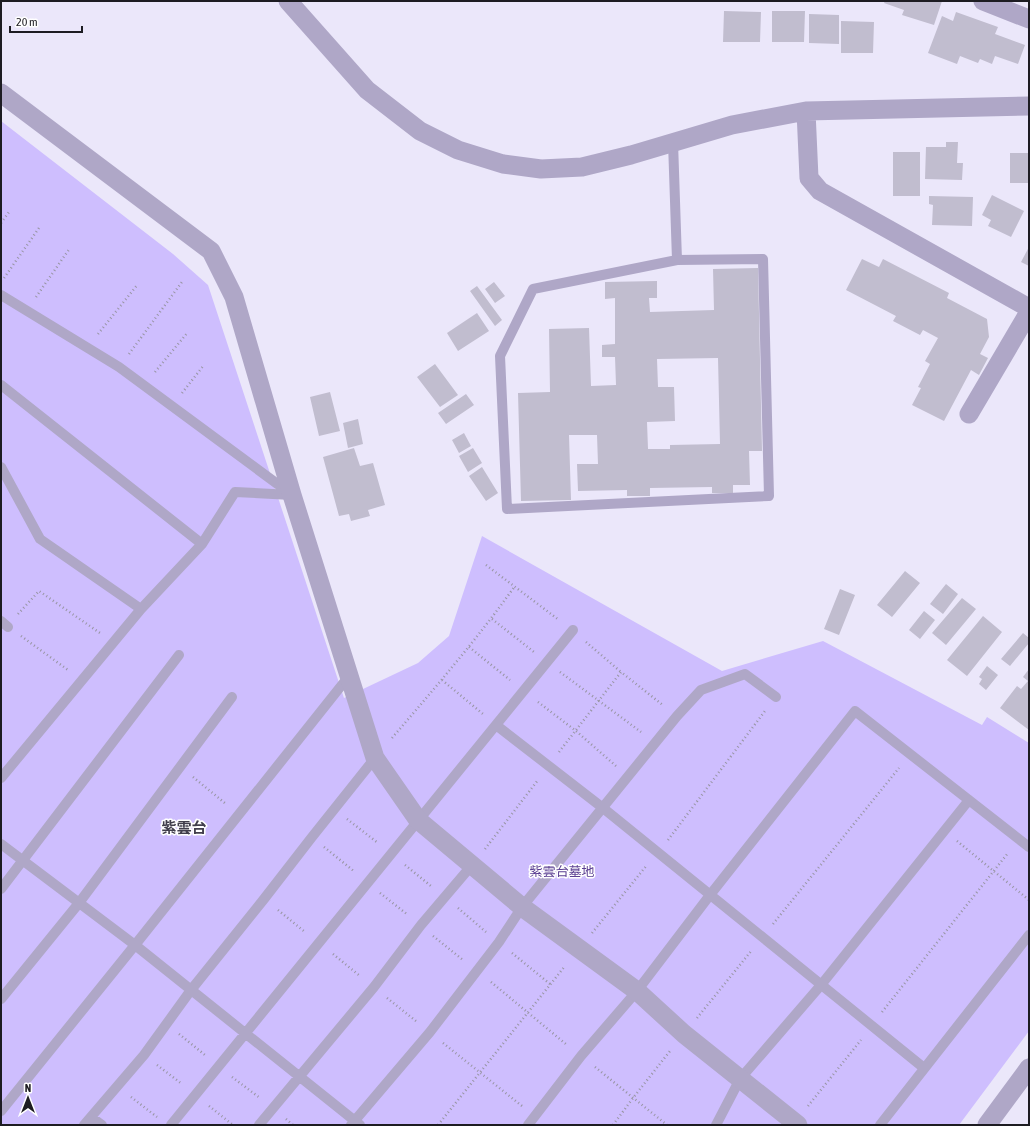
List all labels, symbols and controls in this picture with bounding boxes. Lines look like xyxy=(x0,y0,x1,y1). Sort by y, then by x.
scale bar xyxy=(10,8,82,34)
text: 20 m xyxy=(16,15,38,29)
district label: 紫雲台 xyxy=(161,819,207,836)
park label: 紫雲台墓地 xyxy=(529,864,595,879)
north arrow xyxy=(8,1078,48,1118)
text: N xyxy=(25,1082,31,1094)

